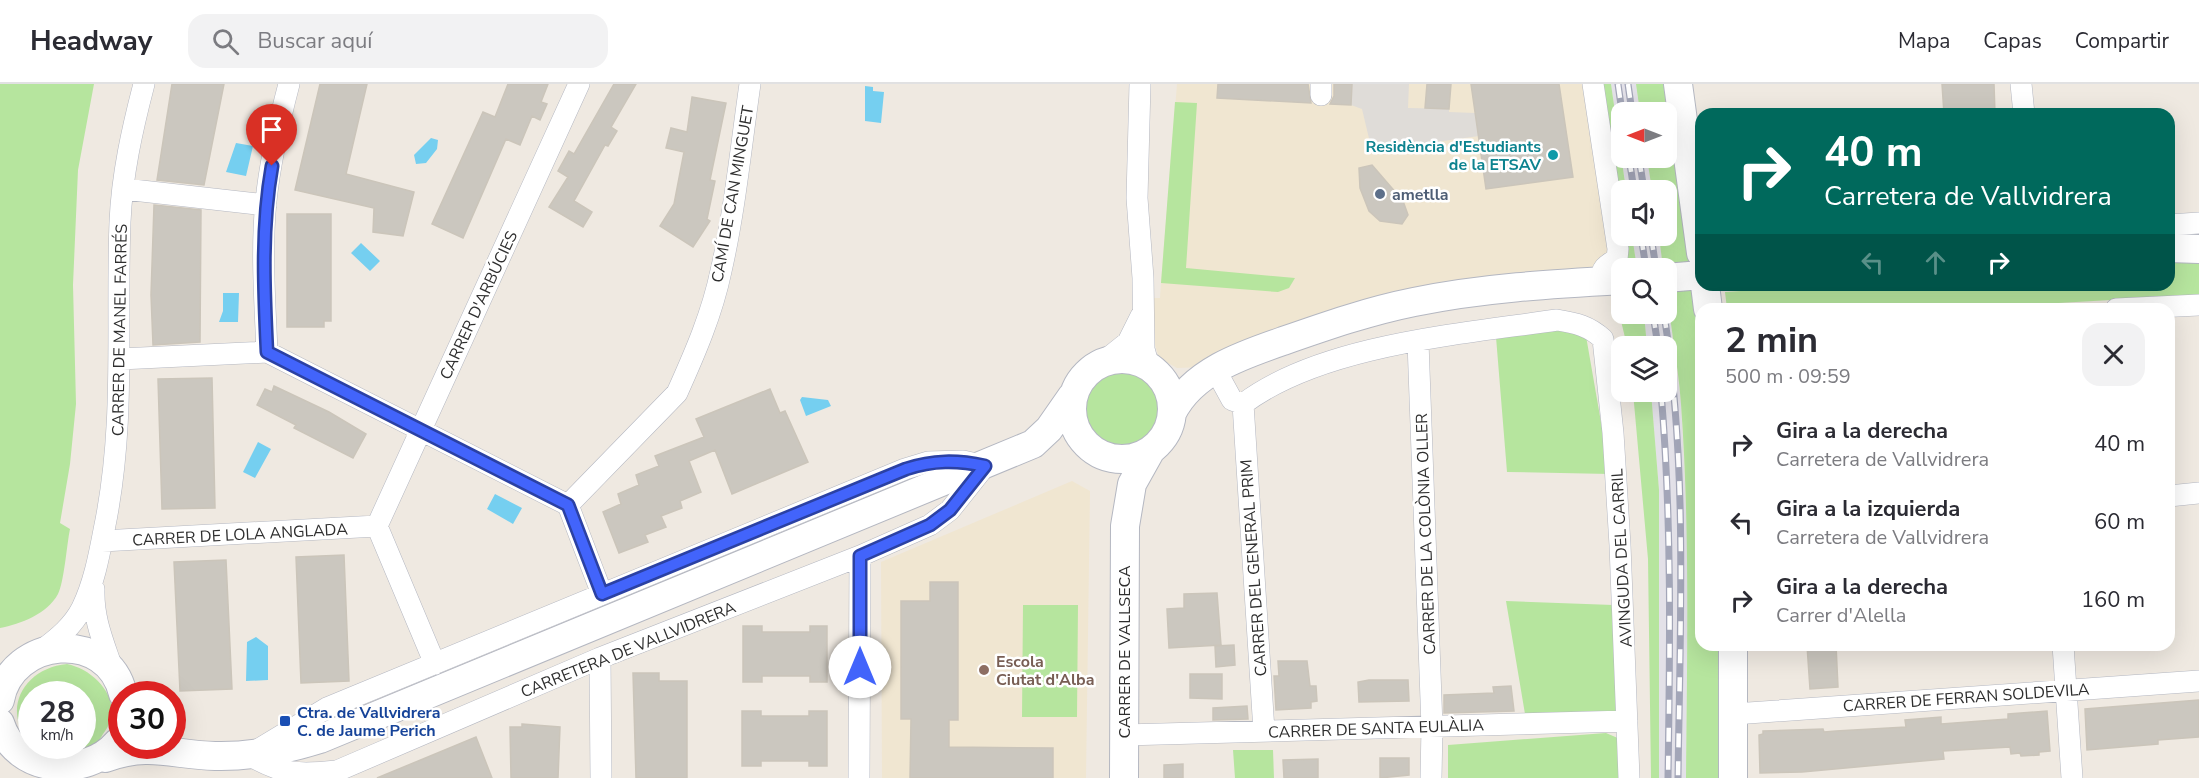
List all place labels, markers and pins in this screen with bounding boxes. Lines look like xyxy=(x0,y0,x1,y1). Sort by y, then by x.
pin xyxy=(246,104,297,166)
place label: Residència d'Estudiants de la ETSAV xyxy=(1366,136,1542,176)
marker: Residència d'Estudiants de la ETSAV xyxy=(1546,148,1560,162)
place label: ametlla xyxy=(1392,184,1449,206)
marker: ametlla xyxy=(1373,187,1387,201)
place label: Escola Ciutat d'Alba xyxy=(996,651,1094,691)
marker: Escola Ciutat d'Alba xyxy=(977,663,991,677)
place label: Ctra. de Vallvidrera C. de Jaume Perich xyxy=(297,702,441,742)
marker: Ctra. de Vallvidrera C. de Jaume Perich xyxy=(278,714,292,728)

